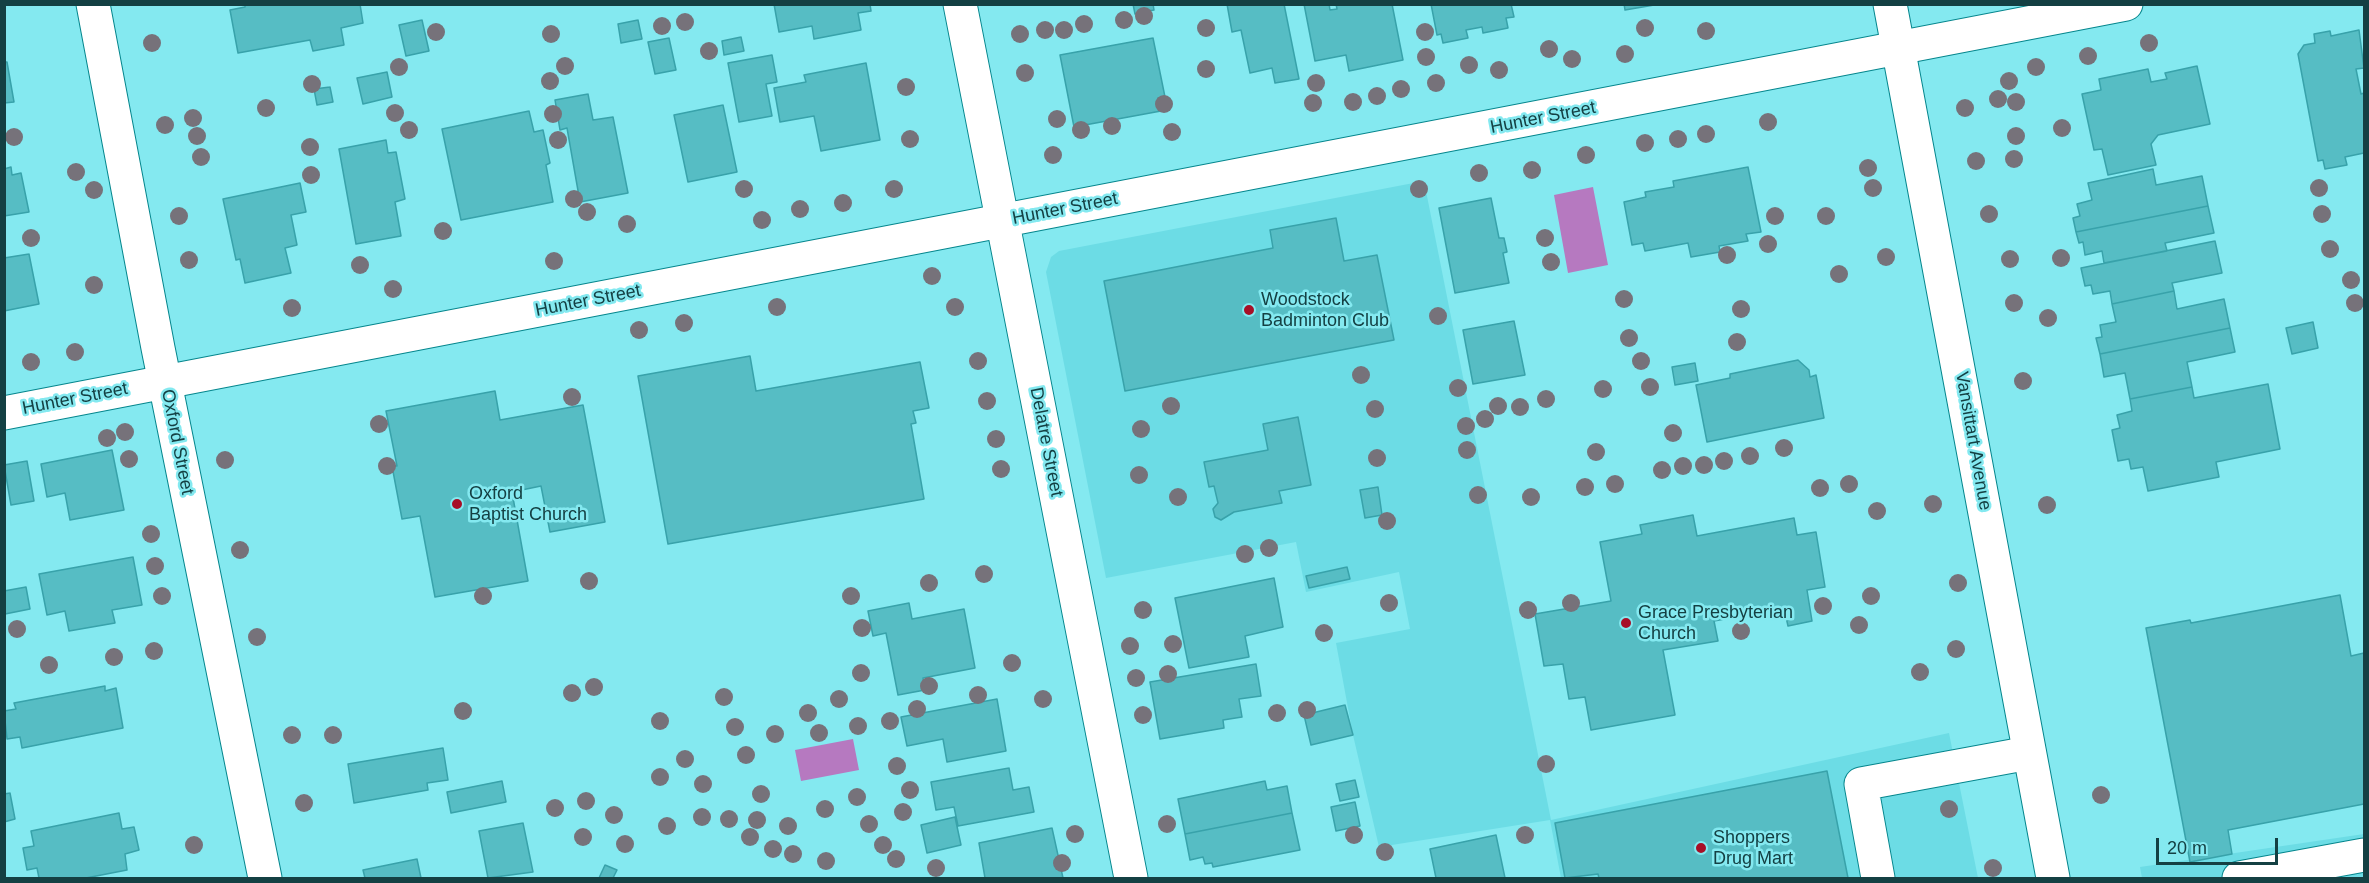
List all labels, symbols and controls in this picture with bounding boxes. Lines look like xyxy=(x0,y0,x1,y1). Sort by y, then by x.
street label: Hunter Street xyxy=(1488,97,1598,139)
street label: Hunter Street xyxy=(1010,188,1120,230)
street label: Hunter Street xyxy=(533,280,643,322)
place label: Woodstock Badminton Club xyxy=(1261,289,1389,332)
marker: Woodstock Badminton Club xyxy=(1242,303,1256,317)
street label: Vansittart Avenue xyxy=(1950,370,1996,512)
street label: Hunter Street xyxy=(20,378,130,420)
street label: Delatre Street xyxy=(1025,385,1067,499)
street label: Oxford Street xyxy=(156,387,198,497)
place label: Oxford Baptist Church xyxy=(469,483,587,526)
marker: Oxford Baptist Church xyxy=(450,497,464,511)
place label: Grace Presbyterian Church xyxy=(1638,602,1793,644)
marker: Grace Presbyterian Church xyxy=(1619,616,1633,630)
scale bar xyxy=(2159,826,2280,864)
place label: Shoppers Drug Mart xyxy=(1713,827,1793,870)
text: 20 m xyxy=(2167,838,2207,858)
marker: Shoppers Drug Mart xyxy=(1694,841,1708,855)

